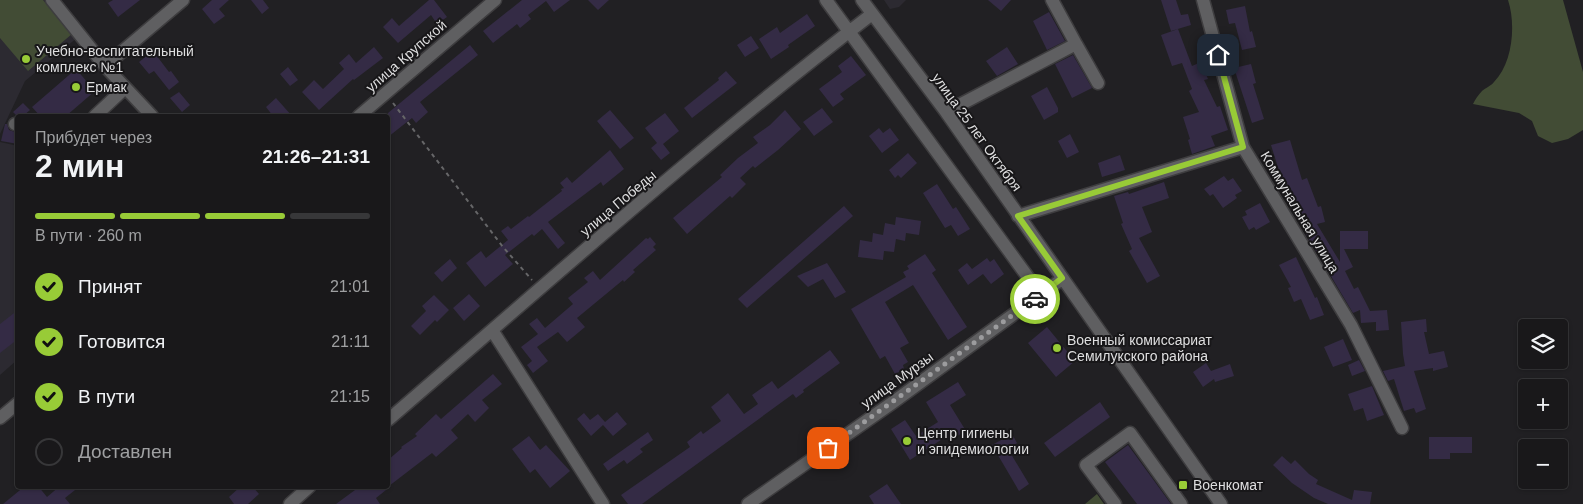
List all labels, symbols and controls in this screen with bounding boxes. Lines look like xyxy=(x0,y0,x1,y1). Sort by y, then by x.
street label: улица Крупской xyxy=(362,17,450,95)
pin xyxy=(1197,34,1239,76)
icon: home xyxy=(1204,41,1232,69)
place label: Учебно-воспитательный комплекс №1 xyxy=(36,43,194,75)
marker: Учебно-воспитательный комплекс №1 xyxy=(20,53,32,65)
street label: улица 25 лет Октября xyxy=(929,70,1025,194)
place label: Ермак xyxy=(86,79,128,95)
marker: Ермак xyxy=(70,81,82,93)
text: Прибудет через xyxy=(35,129,152,146)
text: 21:26–21:31 xyxy=(262,146,370,167)
text: 2 мин xyxy=(35,148,124,184)
street label: Коммунальная улица xyxy=(1257,148,1343,276)
street label: улица Победы xyxy=(577,167,659,239)
text: В пути · 260 m xyxy=(35,227,142,244)
icon: check xyxy=(35,273,63,301)
courier xyxy=(1010,274,1060,324)
text: Принят xyxy=(78,276,142,297)
text: 21:01 xyxy=(330,278,370,295)
icon: car xyxy=(1021,285,1049,313)
map controls xyxy=(1518,319,1568,489)
button: layers xyxy=(1518,319,1568,369)
icon: check xyxy=(35,328,63,356)
text: Готовится xyxy=(78,331,165,352)
place label: Военный комиссариат Семилукского района xyxy=(1067,332,1213,364)
text: 21:11 xyxy=(331,333,370,350)
marker: Военный комиссариат Семилукского района xyxy=(1051,342,1063,354)
street label: улица Мурзы xyxy=(858,349,936,411)
button: + xyxy=(1518,379,1568,429)
icon: check xyxy=(35,383,63,411)
text: В пути xyxy=(78,386,135,407)
text: 21:15 xyxy=(330,388,370,405)
place label: Центр гигиены и эпидемиологии xyxy=(917,425,1029,457)
pin xyxy=(807,427,849,469)
icon: bag xyxy=(814,434,842,462)
marker: Центр гигиены и эпидемиологии xyxy=(901,435,913,447)
button: − xyxy=(1518,439,1568,489)
text: Доставлен xyxy=(78,441,172,462)
place label: Военкомат xyxy=(1193,477,1264,493)
marker: Военкомат xyxy=(1177,479,1189,491)

